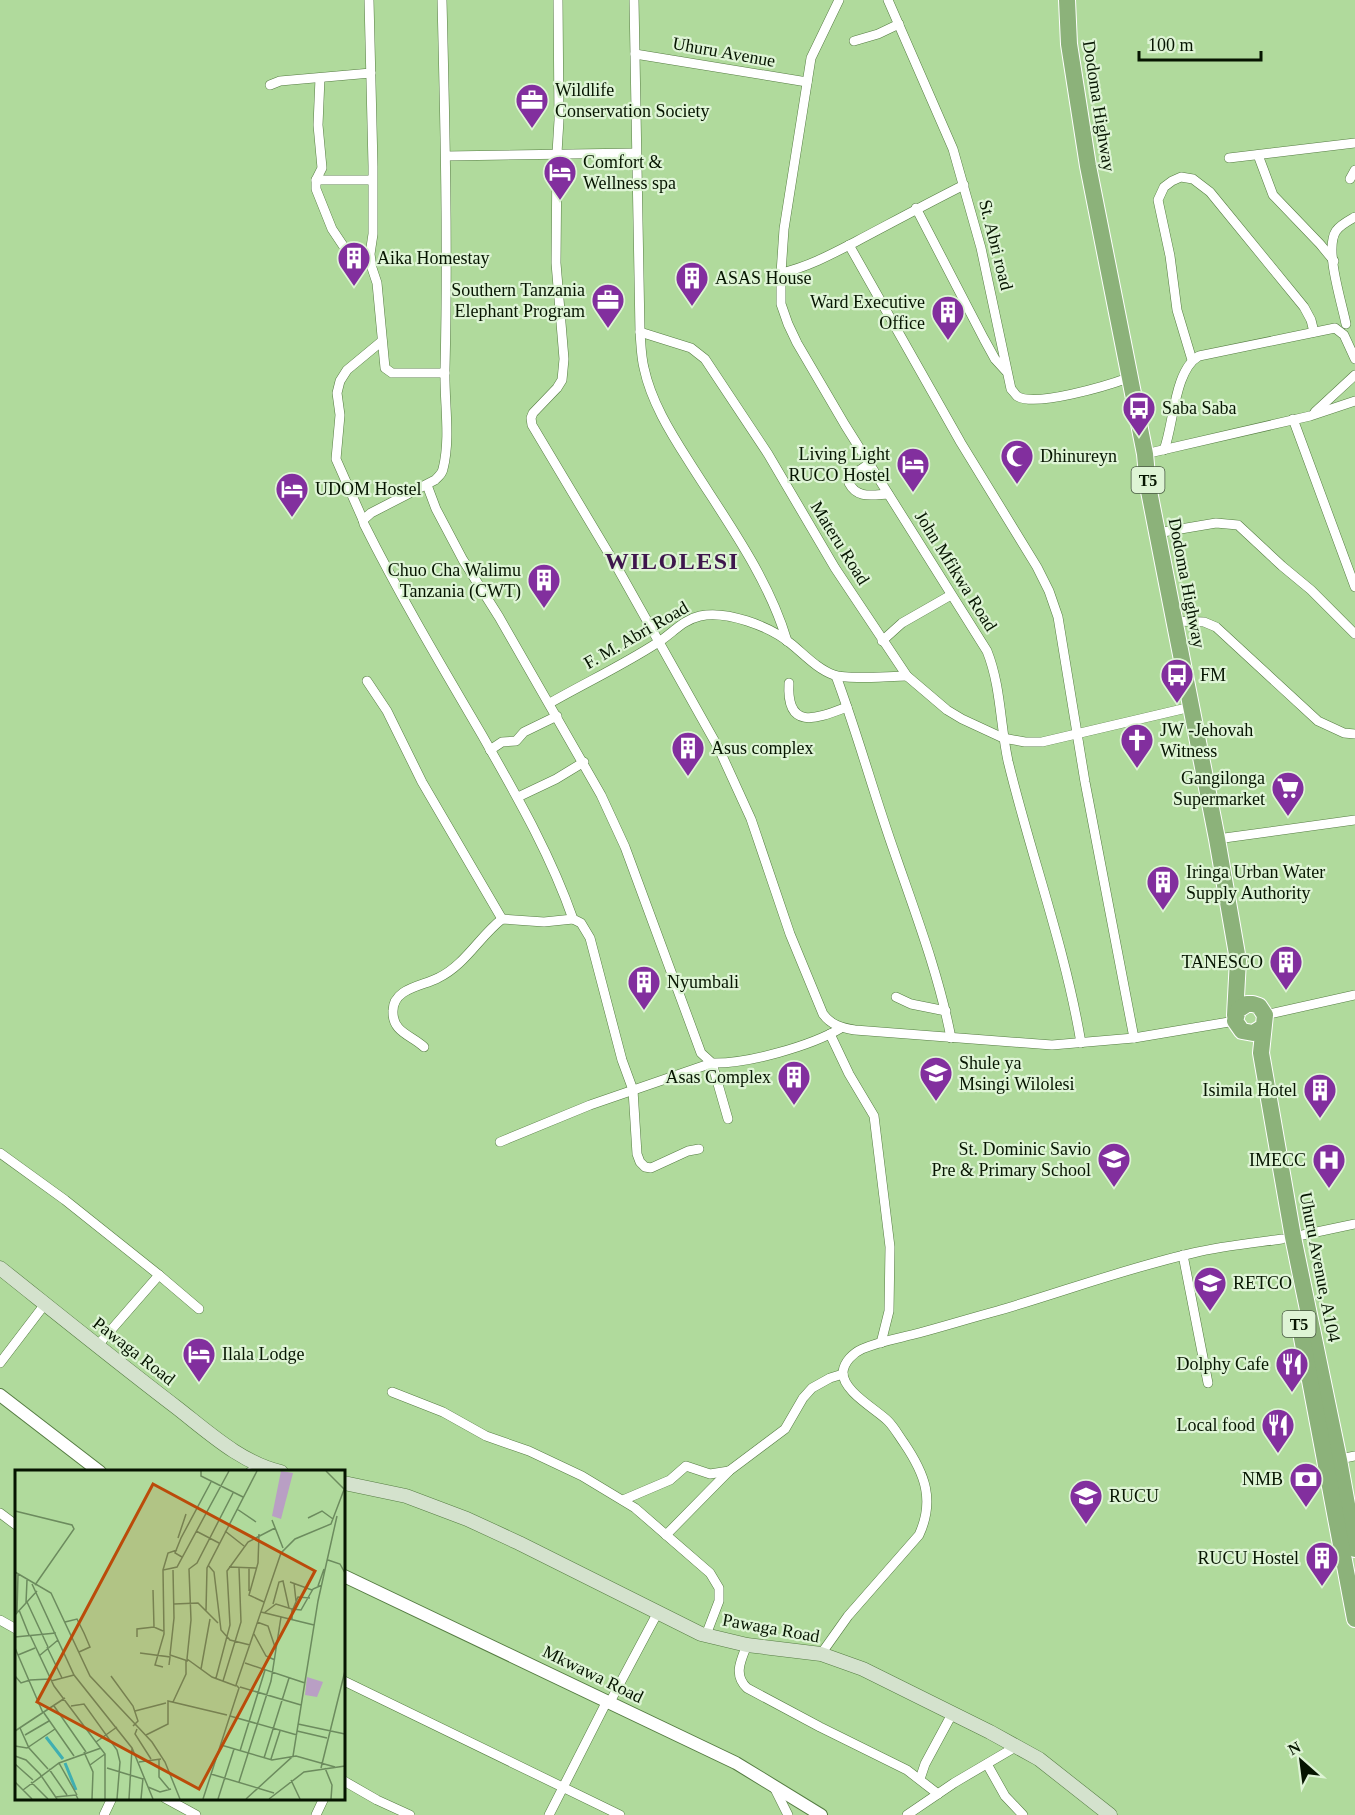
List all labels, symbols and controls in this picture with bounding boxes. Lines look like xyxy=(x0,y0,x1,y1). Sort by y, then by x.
scale bar xyxy=(1139,24,1260,62)
street label: Uhuru Avenue xyxy=(671,33,777,71)
text: 100 m xyxy=(1148,35,1194,55)
street label: Dodoma Highway xyxy=(1079,39,1119,173)
place label: Wildlife Conservation Society xyxy=(555,80,709,121)
office icon: Wildlife Conservation Society xyxy=(514,82,550,129)
place label: Comfort & Wellness spa xyxy=(583,152,676,193)
hotel icon: Comfort & Wellness spa xyxy=(542,154,578,201)
street label: St. Abri road xyxy=(975,198,1017,292)
building icon: Aika Homestay xyxy=(336,240,372,287)
place label: Aika Homestay xyxy=(377,248,489,268)
building icon: ASAS House xyxy=(674,260,710,307)
place label: ASAS House xyxy=(715,268,812,288)
place label: Southern Tanzania Elephant Program xyxy=(451,280,585,321)
office icon: Southern Tanzania Elephant Program xyxy=(590,282,626,329)
place label: Ward Executive Office xyxy=(810,292,925,333)
building icon: Ward Executive Office xyxy=(930,294,966,341)
bus stop icon: Saba Saba xyxy=(1121,390,1157,437)
place label: Saba Saba xyxy=(1162,398,1236,418)
mosque icon: Dhinureyn xyxy=(999,438,1035,485)
place label: Living Light RUCO Hostel xyxy=(788,444,890,485)
hotel icon: Living Light RUCO Hostel xyxy=(895,446,931,493)
place label: Dhinureyn xyxy=(1040,446,1117,466)
road number: T5 xyxy=(1132,467,1164,493)
hotel icon: UDOM Hostel xyxy=(274,471,310,518)
place label: UDOM Hostel xyxy=(315,479,422,499)
street label: Materu Road xyxy=(806,498,874,588)
street label: John Mfikwa Road xyxy=(911,507,1001,635)
street label: Dodoma Highway xyxy=(1165,516,1209,650)
district label: WILOLESI xyxy=(605,548,739,574)
place label: Chuo Cha Walimu Tanzania (CWT) xyxy=(388,560,521,602)
building icon: Chuo Cha Walimu Tanzania (CWT) xyxy=(526,562,562,609)
street label: F. M. Abri Road xyxy=(580,597,692,673)
bus stop icon: FM xyxy=(1159,657,1195,704)
place label: FM xyxy=(1200,665,1226,685)
place label: JW -Jehovah Witness xyxy=(1160,720,1253,761)
church icon: JW -Jehovah Witness xyxy=(1119,722,1155,769)
building icon: Asus complex xyxy=(670,730,706,777)
place label: Asus complex xyxy=(711,738,814,758)
place label: Gangilonga Supermarket xyxy=(1173,768,1265,809)
supermarket icon: Gangilonga Supermarket xyxy=(1270,770,1306,817)
place label: Iringa Urban Water Supply Authority xyxy=(1186,862,1325,903)
building icon: Iringa Urban Water Supply Authority xyxy=(1145,864,1181,911)
building icon: TANESCO xyxy=(1268,944,1304,991)
place label: TANESCO xyxy=(1181,952,1263,972)
building icon: Nyumbali xyxy=(626,964,662,1011)
place label: Nyumbali xyxy=(667,972,739,992)
place label: Shule ya Msingi Wilolesi xyxy=(959,1053,1074,1094)
school or university icon: Shule ya Msingi Wilolesi xyxy=(918,1055,954,1102)
building icon: Asas Complex xyxy=(776,1059,812,1106)
place label: Asas Complex xyxy=(666,1067,771,1087)
building icon: Isimila Hotel xyxy=(1302,1072,1338,1119)
place label: Isimila Hotel xyxy=(1203,1080,1297,1100)
place label: St. Dominic Savio Pre & Primary School xyxy=(932,1139,1091,1180)
school or university icon: St. Dominic Savio Pre & Primary School xyxy=(1096,1141,1132,1188)
hospital icon: IMECC xyxy=(1311,1142,1347,1189)
place label: IMECC xyxy=(1249,1150,1306,1170)
street label: Uhuru Avenue, A104 xyxy=(1296,1190,1344,1344)
school or university icon: RETCO xyxy=(1192,1265,1228,1312)
place label: RETCO xyxy=(1233,1273,1292,1293)
road number: T5 xyxy=(1282,1311,1316,1337)
street label: Pawaga Road xyxy=(89,1313,179,1389)
hotel icon: Ilala Lodge xyxy=(181,1336,217,1383)
place label: Ilala Lodge xyxy=(222,1344,304,1364)
restaurant icon: Dolphy Cafe xyxy=(1274,1346,1310,1393)
place label: Dolphy Cafe xyxy=(1177,1354,1269,1374)
restaurant icon: Local food xyxy=(1260,1407,1296,1454)
place label: Local food xyxy=(1177,1415,1255,1435)
bank icon: NMB xyxy=(1288,1461,1324,1508)
place label: NMB xyxy=(1242,1469,1283,1489)
inset map xyxy=(15,1470,345,1800)
school or university icon: RUCU xyxy=(1068,1478,1104,1525)
place label: RUCU xyxy=(1109,1486,1159,1506)
building icon: RUCU Hostel xyxy=(1304,1540,1340,1587)
place label: RUCU Hostel xyxy=(1197,1548,1299,1568)
street label: Pawaga Road xyxy=(721,1610,821,1646)
street label: Mkwawa Road xyxy=(539,1641,647,1707)
north arrow xyxy=(1271,1731,1331,1791)
text: N xyxy=(1285,1738,1304,1758)

